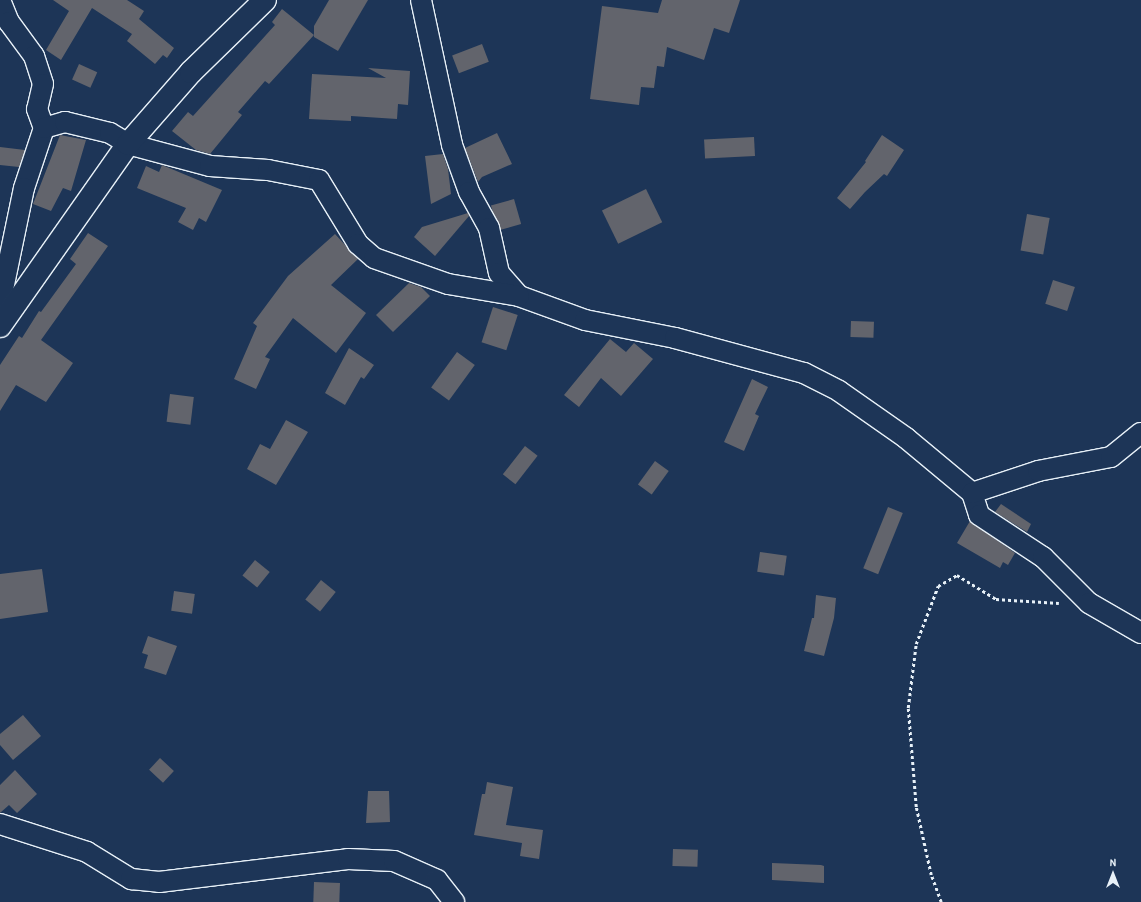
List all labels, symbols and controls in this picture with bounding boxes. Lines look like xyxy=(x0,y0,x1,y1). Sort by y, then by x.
north arrow xyxy=(1093,854,1133,894)
text: N xyxy=(1110,855,1116,869)

